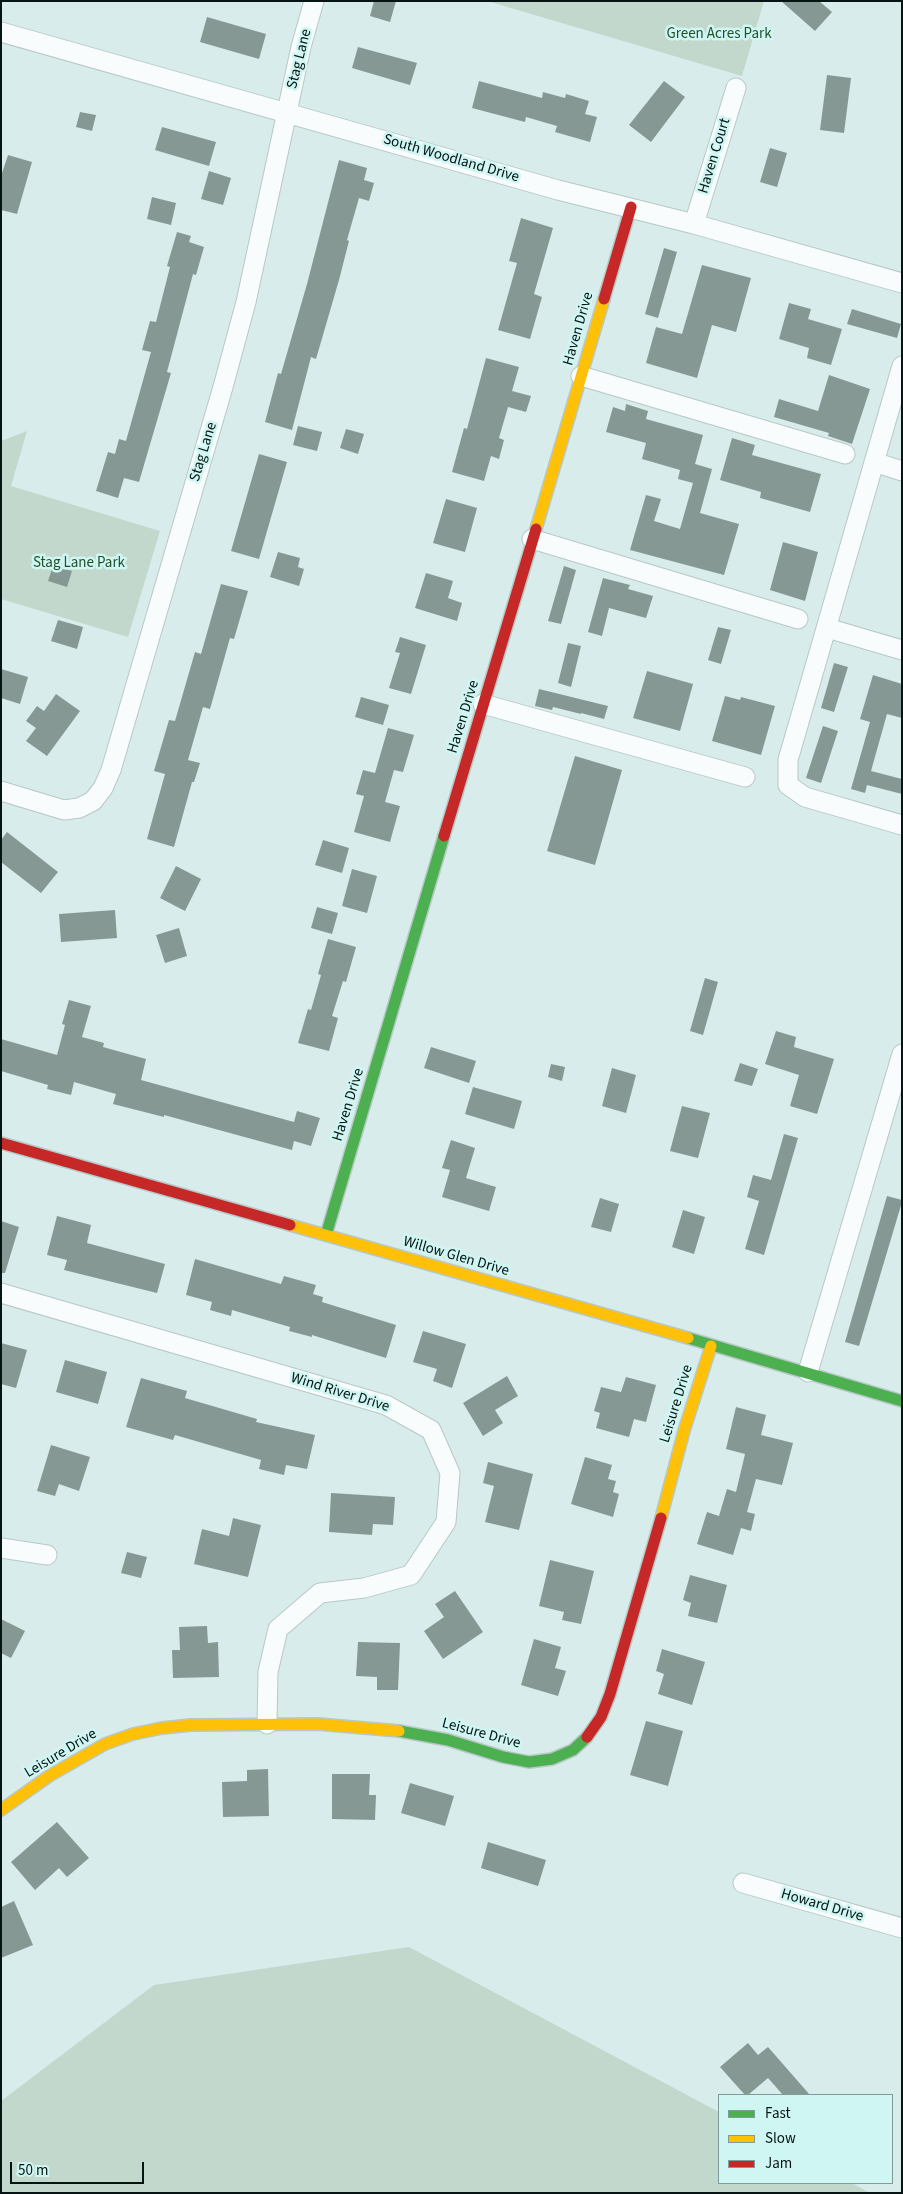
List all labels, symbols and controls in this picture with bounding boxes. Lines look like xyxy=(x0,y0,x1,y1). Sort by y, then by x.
park label: Green Acres Park xyxy=(666,26,772,44)
street label: Stag Lane xyxy=(284,27,316,91)
street label: Haven Court xyxy=(695,116,735,196)
street label: South Woodland Drive xyxy=(381,131,521,187)
street label: Haven Drive xyxy=(560,290,598,368)
street label: Stag Lane xyxy=(186,420,222,484)
park label: Stag Lane Park xyxy=(33,555,125,573)
street label: Haven Drive xyxy=(444,678,484,756)
street label: Haven Drive xyxy=(329,1066,369,1144)
street label: Willow Glen Drive xyxy=(401,1233,511,1281)
street label: Leisure Drive xyxy=(657,1363,697,1445)
street label: Wind River Drive xyxy=(288,1369,392,1417)
street label: Leisure Drive xyxy=(440,1715,522,1753)
street label: Leisure Drive xyxy=(22,1726,100,1782)
street label: Howard Drive xyxy=(779,1886,865,1926)
legend xyxy=(718,2094,893,2184)
text: Fast xyxy=(765,2103,791,2124)
text: Slow xyxy=(765,2128,796,2149)
scale bar xyxy=(12,2152,146,2184)
text: Jam xyxy=(765,2153,792,2174)
text: 50 m xyxy=(18,2160,48,2181)

